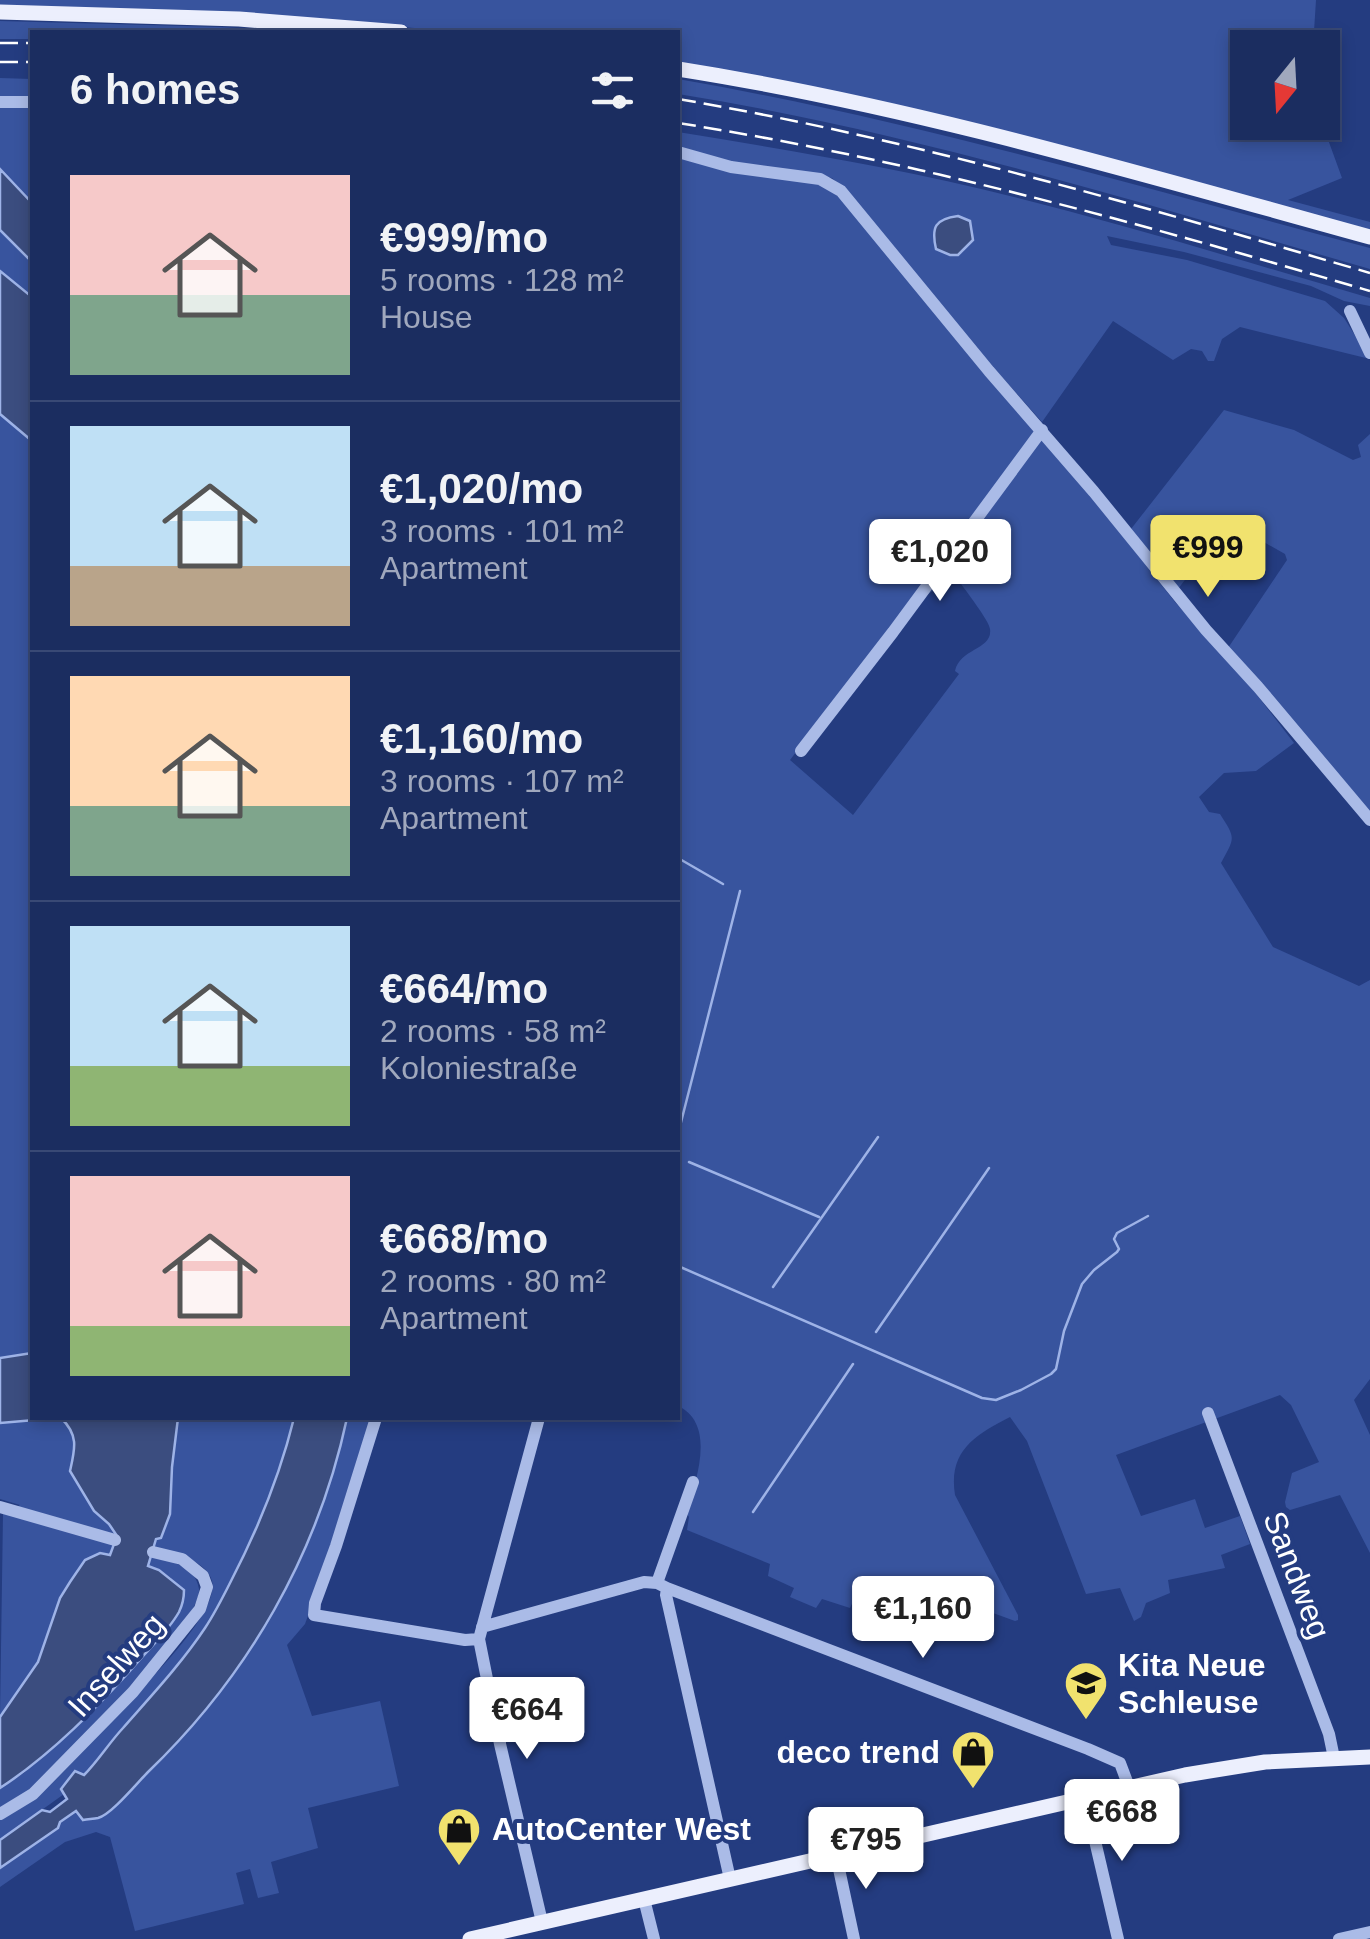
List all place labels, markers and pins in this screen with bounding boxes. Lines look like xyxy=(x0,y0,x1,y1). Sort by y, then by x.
pin: €999 xyxy=(1149,515,1267,600)
pin: €1,020 xyxy=(859,519,1021,604)
pin: €1,160 xyxy=(842,1576,1004,1661)
place label: Kita Neue Schleuse xyxy=(1118,1647,1266,1720)
school or university icon: Kita Neue Schleuse xyxy=(1063,1660,1109,1721)
pin: €664 xyxy=(468,1677,586,1762)
shop icon: deco trend xyxy=(950,1729,996,1790)
place label: deco trend xyxy=(776,1734,940,1770)
pin: €668 xyxy=(1063,1779,1181,1864)
shop icon: AutoCenter West xyxy=(436,1806,482,1867)
pin: €795 xyxy=(807,1807,925,1892)
place label: AutoCenter West xyxy=(492,1811,751,1847)

